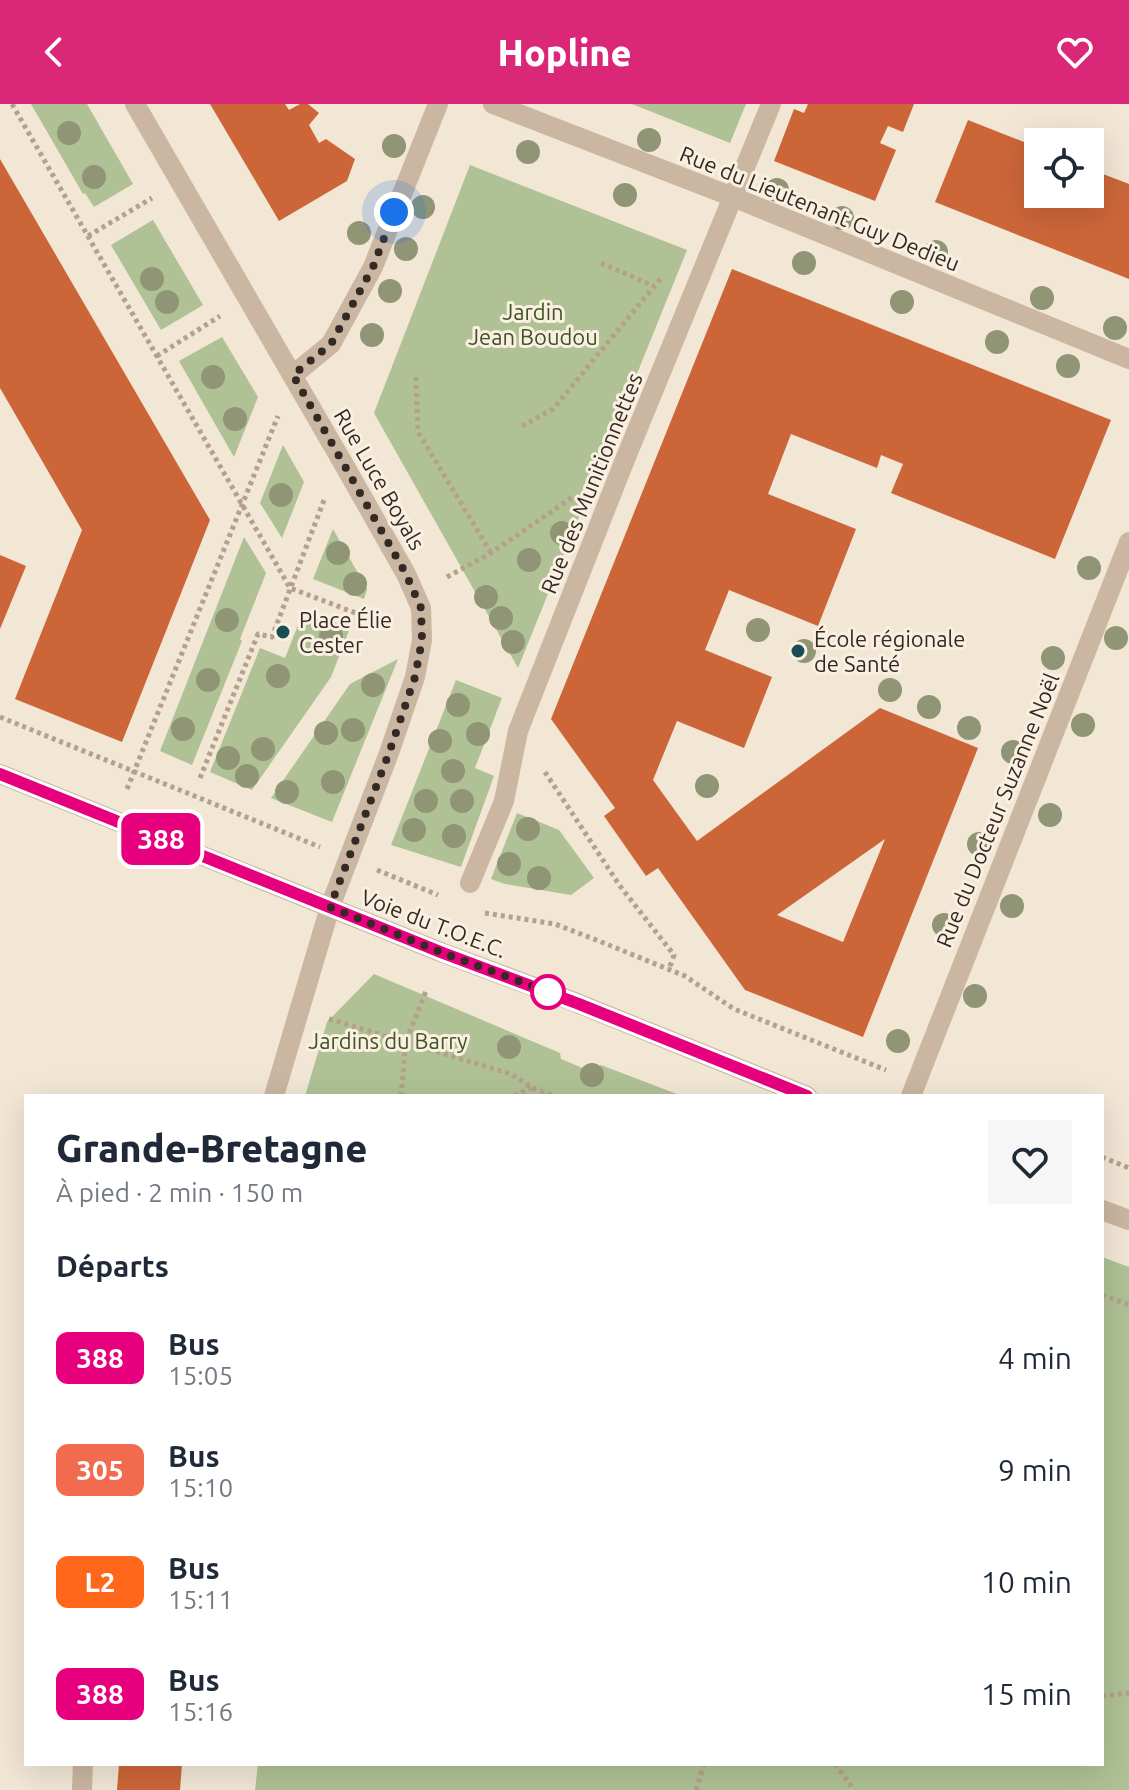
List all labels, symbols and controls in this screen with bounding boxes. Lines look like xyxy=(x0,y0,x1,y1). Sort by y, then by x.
icon: back xyxy=(32,30,76,74)
icon: heart xyxy=(1053,30,1097,74)
text: Hopline xyxy=(497,32,632,73)
map controls xyxy=(1024,128,1104,208)
button: locate xyxy=(1024,128,1104,208)
street label: Rue du Lieutenant Guy Dedieu xyxy=(677,140,963,276)
your location xyxy=(374,192,414,232)
park label: Jardin Jean Boudou xyxy=(468,299,598,349)
street label: Rue des Munitionnettes xyxy=(535,369,647,597)
street label: Rue Luce Boyals xyxy=(330,404,430,554)
place label: Place Élie Cester xyxy=(299,606,392,657)
marker: Place Élie Cester xyxy=(274,623,292,641)
place label: École régionale de Santé xyxy=(814,625,965,676)
marker: École régionale de Santé xyxy=(789,642,807,660)
street label: Rue du Docteur Suzanne Noël xyxy=(930,669,1064,951)
line badge: 388 xyxy=(115,813,207,865)
text: 388 xyxy=(137,823,185,854)
street label: Voie du T.O.E.C. xyxy=(358,884,510,962)
unlabelled marker xyxy=(531,975,565,1009)
park label: Jardins du Barry xyxy=(308,1028,468,1053)
button: heart xyxy=(988,1120,1072,1204)
text: Grande-Bretagne xyxy=(56,1127,367,1169)
text: À pied · 2 min · 150 m xyxy=(56,1178,303,1207)
text: Départs xyxy=(56,1249,169,1283)
text: Bus xyxy=(168,1327,220,1361)
text: 4 min xyxy=(998,1341,1072,1375)
text: 388 xyxy=(76,1342,124,1373)
text: 15:05 xyxy=(168,1361,233,1390)
text: Bus xyxy=(168,1439,220,1473)
text: 9 min xyxy=(998,1453,1072,1487)
text: 305 xyxy=(76,1454,124,1485)
text: 15:10 xyxy=(168,1473,233,1502)
text: Bus xyxy=(168,1551,220,1585)
text: 10 min xyxy=(981,1565,1072,1599)
text: L2 xyxy=(84,1566,116,1597)
text: 15:11 xyxy=(168,1585,233,1614)
text: Bus xyxy=(168,1663,220,1697)
text: 15 min xyxy=(981,1677,1072,1711)
text: 388 xyxy=(76,1678,124,1709)
text: 15:16 xyxy=(168,1697,233,1726)

